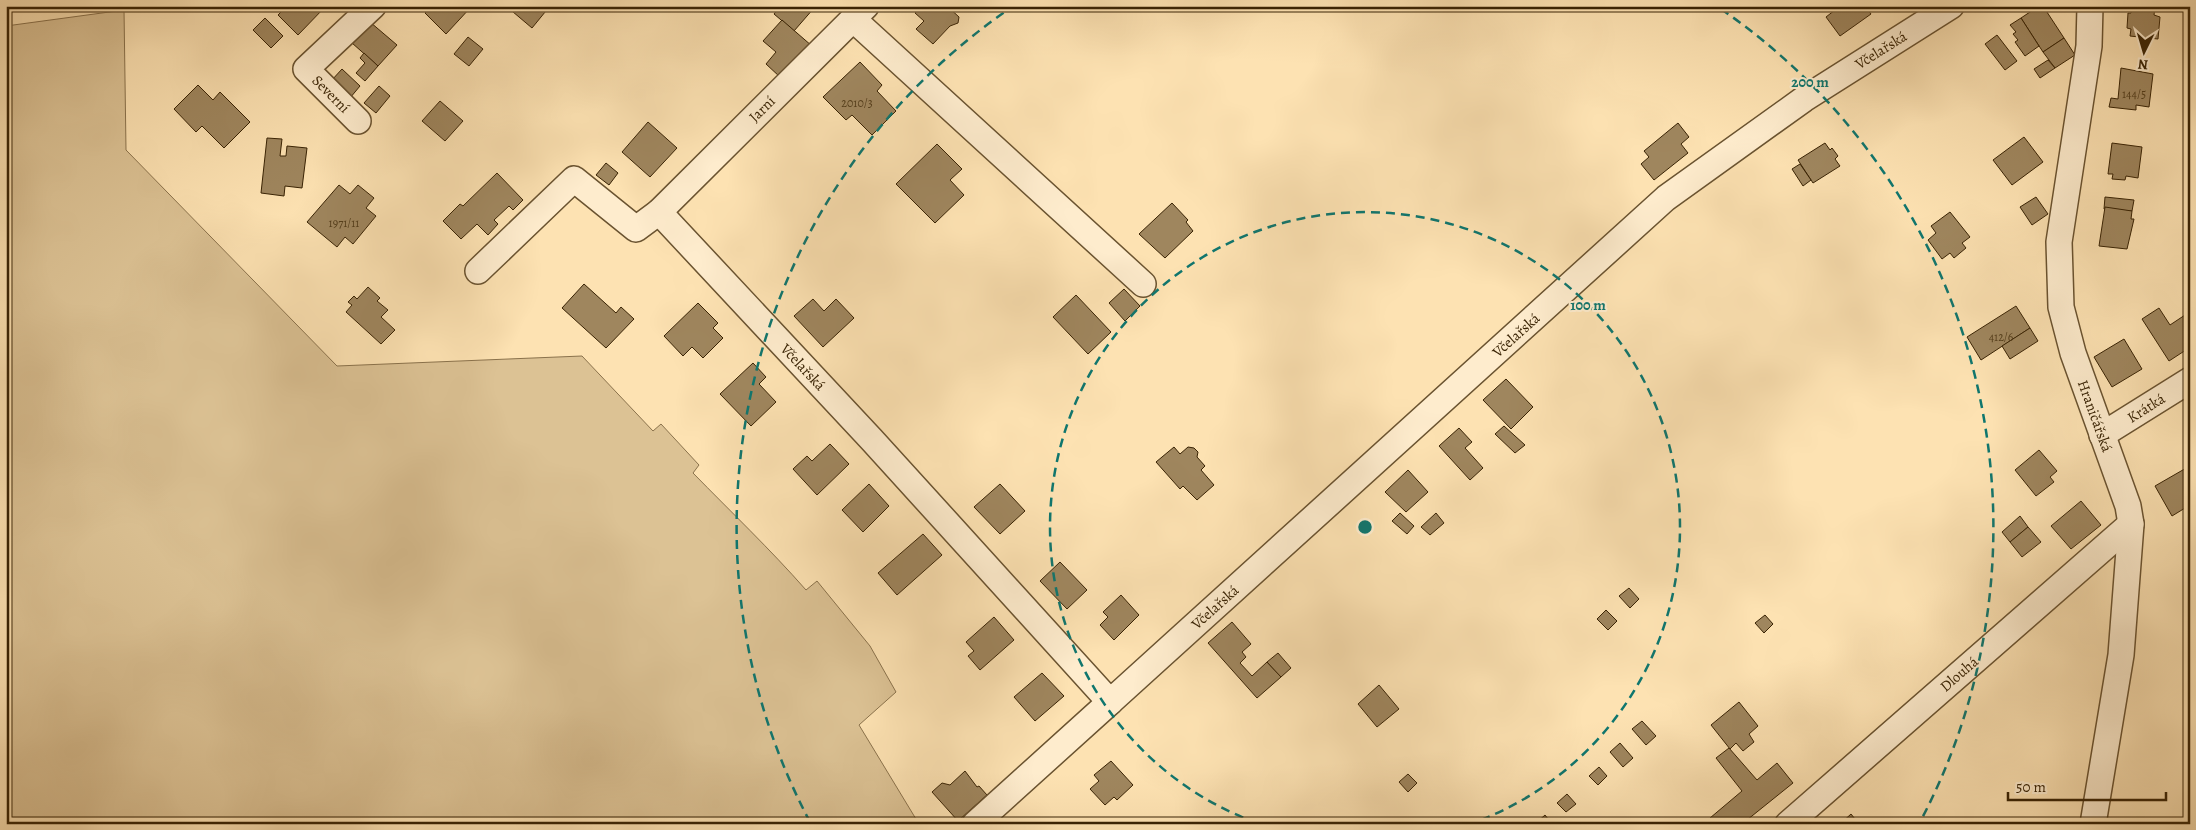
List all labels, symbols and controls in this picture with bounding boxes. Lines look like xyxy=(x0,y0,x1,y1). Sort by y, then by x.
street label: Včelařská xyxy=(1850,26,1911,74)
north arrow xyxy=(2118,28,2168,78)
text: N xyxy=(2137,55,2149,74)
street label: Severní xyxy=(308,71,354,117)
text: 200 m xyxy=(1791,72,1829,92)
house number: 144/5 xyxy=(2122,86,2146,102)
street label: Jarní xyxy=(744,91,780,127)
house number: 2010/3 xyxy=(841,95,873,111)
house number: 1971/11 xyxy=(329,215,359,231)
text: 100 m xyxy=(1570,295,1606,315)
street label: Včelařská xyxy=(1487,308,1544,362)
house number: 412/6 xyxy=(1989,329,2014,345)
street label: Včelařská xyxy=(775,338,830,395)
street label: Hraničářská xyxy=(2073,377,2117,455)
street label: Krátká xyxy=(2123,389,2169,427)
centre of rings xyxy=(1356,518,1374,536)
street label: Včelařská xyxy=(1186,580,1243,634)
street label: Dlouhá xyxy=(1936,652,1982,696)
scale bar xyxy=(2008,770,2166,802)
text: 50 m xyxy=(2016,777,2046,797)

